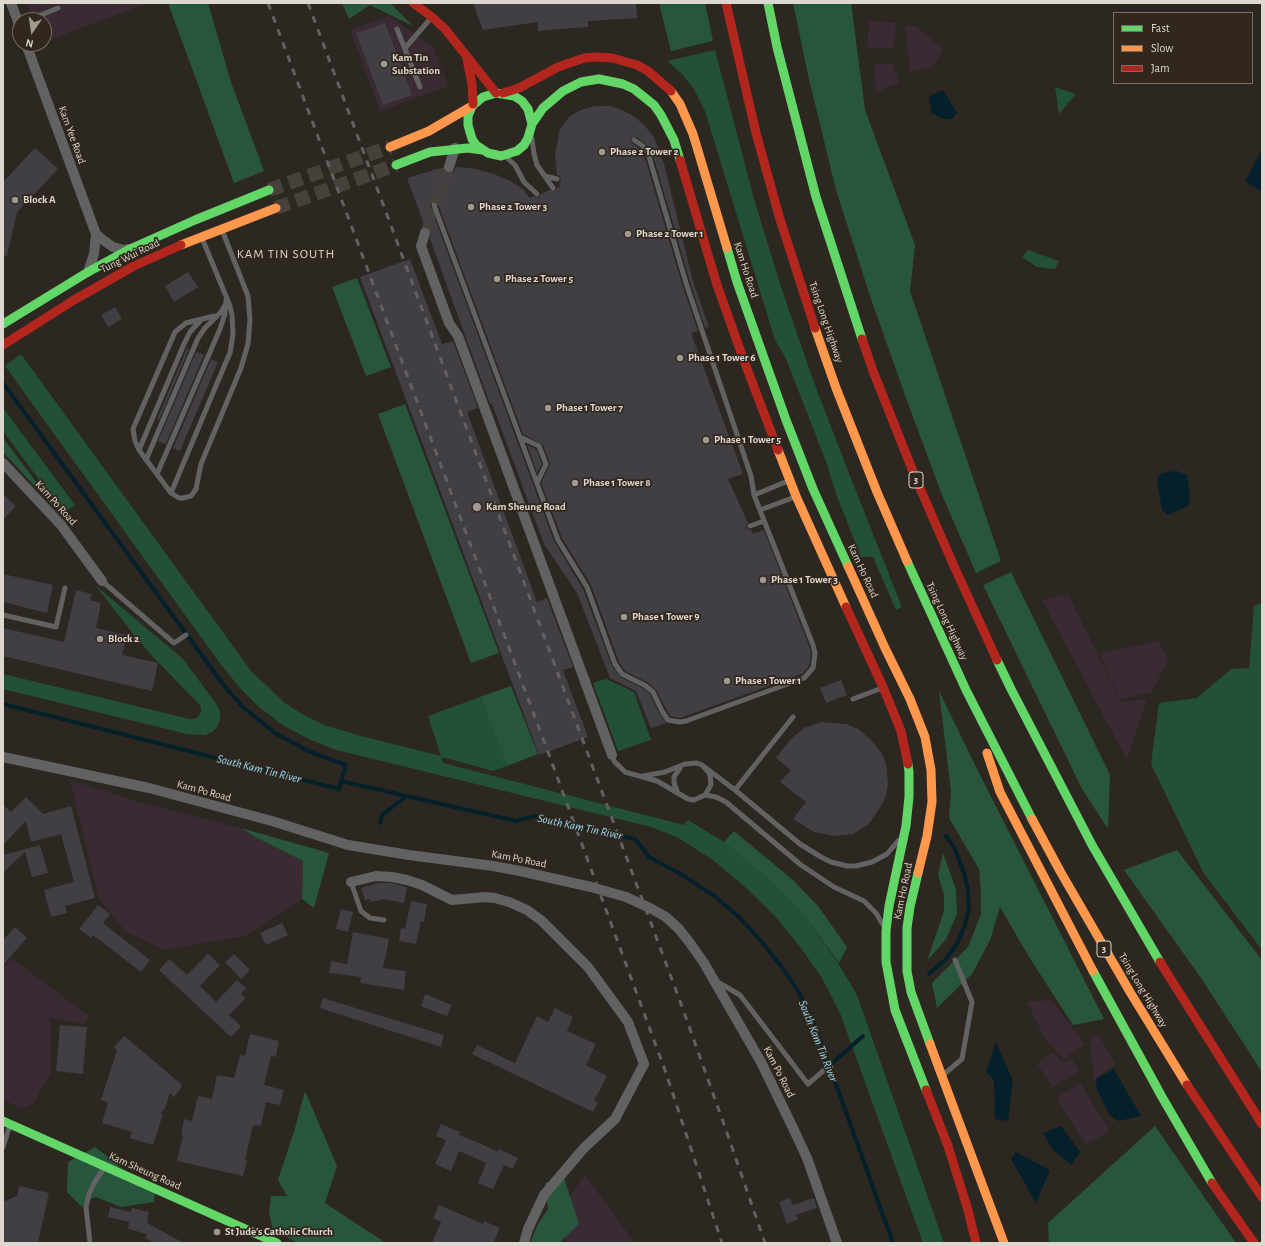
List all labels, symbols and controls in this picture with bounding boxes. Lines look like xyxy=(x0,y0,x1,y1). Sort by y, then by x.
north arrow xyxy=(12,12,52,52)
legend xyxy=(1113,12,1253,84)
text: Fast xyxy=(1151,22,1170,34)
text: N xyxy=(24,37,34,49)
text: Slow xyxy=(1151,42,1173,54)
place label: Kam Tin Substation xyxy=(392,51,440,77)
marker: Kam Tin Substation xyxy=(379,59,389,69)
text: Jam xyxy=(1151,62,1170,74)
street label: Kam Yee Road xyxy=(55,104,89,166)
place label: Phase 2 Tower 2 xyxy=(610,145,679,159)
marker: Phase 2 Tower 2 xyxy=(597,147,607,157)
place label: Block A xyxy=(23,193,56,207)
marker: Block A xyxy=(10,195,20,205)
place label: Phase 2 Tower 3 xyxy=(479,200,547,214)
marker: Phase 2 Tower 3 xyxy=(466,202,476,212)
place label: Phase 2 Tower 1 xyxy=(636,227,703,241)
marker: Phase 2 Tower 1 xyxy=(623,229,633,239)
street label: Tung Wui Road xyxy=(98,236,162,276)
street label: Kam Ho Road xyxy=(731,240,761,300)
district label: KAM TIN SOUTH xyxy=(237,246,335,262)
place label: Phase 2 Tower 5 xyxy=(505,272,573,286)
marker: Phase 2 Tower 5 xyxy=(492,274,502,284)
street label: Tsing Long Highway xyxy=(806,280,846,364)
place label: Phase 1 Tower 6 xyxy=(688,351,756,365)
marker: Phase 1 Tower 6 xyxy=(675,353,685,363)
place label: Phase 1 Tower 7 xyxy=(556,401,623,415)
marker: Phase 1 Tower 7 xyxy=(543,403,553,413)
place label: Phase 1 Tower 5 xyxy=(714,433,781,447)
marker: Phase 1 Tower 5 xyxy=(701,435,711,445)
road number: 3 xyxy=(909,472,923,488)
place label: Phase 1 Tower 8 xyxy=(583,476,651,490)
street label: Kam Po Road xyxy=(32,478,80,528)
marker: Phase 1 Tower 8 xyxy=(570,478,580,488)
place label: Kam Sheung Road xyxy=(486,500,566,514)
marker: Kam Sheung Road xyxy=(471,501,483,513)
street label: Kam Ho Road xyxy=(845,542,881,600)
place label: Phase 1 Tower 3 xyxy=(771,573,838,587)
marker: Phase 1 Tower 3 xyxy=(758,575,768,585)
street label: Tsing Long Highway xyxy=(923,580,971,662)
place label: Phase 1 Tower 9 xyxy=(632,610,700,624)
marker: Phase 1 Tower 9 xyxy=(619,612,629,622)
place label: Block 2 xyxy=(108,632,139,646)
marker: Block 2 xyxy=(95,634,105,644)
place label: Phase 1 Tower 1 xyxy=(735,674,801,688)
marker: Phase 1 Tower 1 xyxy=(722,676,732,686)
water label: South Kam Tin River xyxy=(215,752,303,786)
street label: Kam Po Road xyxy=(175,777,233,805)
water label: South Kam Tin River xyxy=(536,811,624,843)
street label: Kam Po Road xyxy=(490,847,548,871)
street label: Kam Ho Road xyxy=(891,861,915,921)
road number: 3 xyxy=(1097,941,1111,957)
street label: Tsing Long Highway xyxy=(1116,950,1170,1030)
water label: South Kam Tin River xyxy=(795,998,841,1084)
street label: Kam Po Road xyxy=(760,1044,798,1100)
street label: Kam Sheung Road xyxy=(107,1149,183,1193)
place label: St Jude's Catholic Church xyxy=(225,1225,333,1239)
marker: St Jude's Catholic Church xyxy=(212,1227,222,1237)

